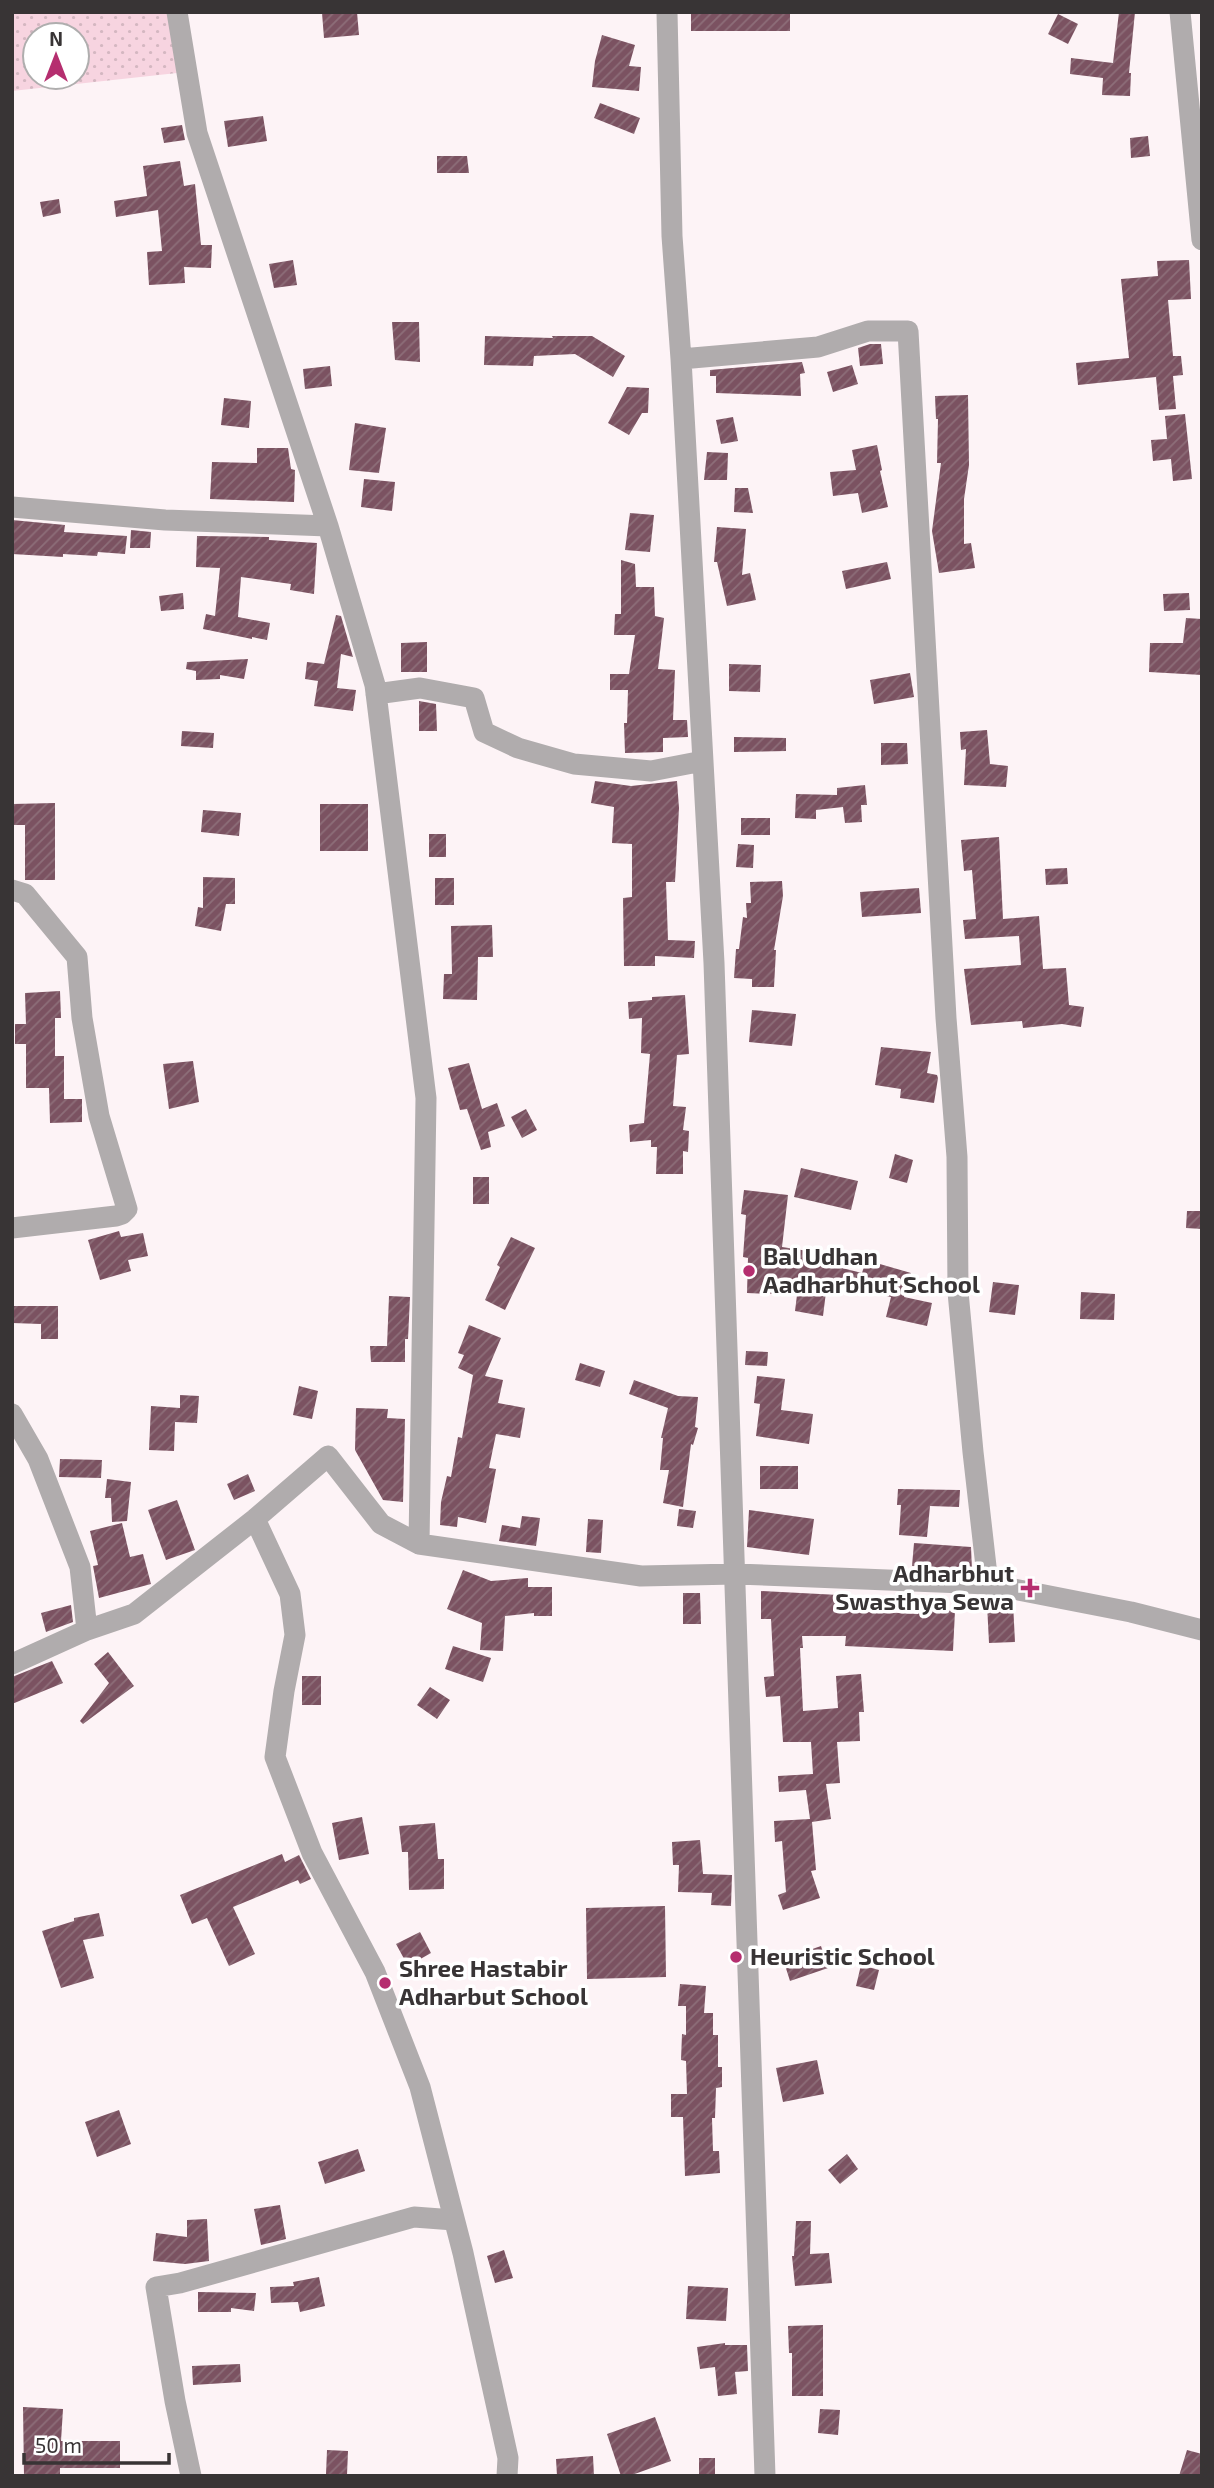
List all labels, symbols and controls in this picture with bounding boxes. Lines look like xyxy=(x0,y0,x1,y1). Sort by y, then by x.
north arrow xyxy=(21,21,91,91)
text: N xyxy=(49,27,63,50)
place label: Bal Udhan Aadharbhut School xyxy=(763,1241,980,1298)
marker: Bal Udhan Aadharbhut School xyxy=(741,1263,757,1279)
place label: Adharbhut Swasthya Sewa xyxy=(835,1558,1014,1615)
marker: Adharbhut Swasthya Sewa xyxy=(1020,1578,1040,1598)
place label: Heuristic School xyxy=(750,1941,935,1970)
marker: Heuristic School xyxy=(728,1949,744,1965)
place label: Shree Hastabir Adharbut School xyxy=(399,1953,588,2010)
marker: Shree Hastabir Adharbut School xyxy=(377,1975,393,1991)
scale bar xyxy=(24,2422,170,2466)
text: 50 m xyxy=(35,2432,82,2457)

